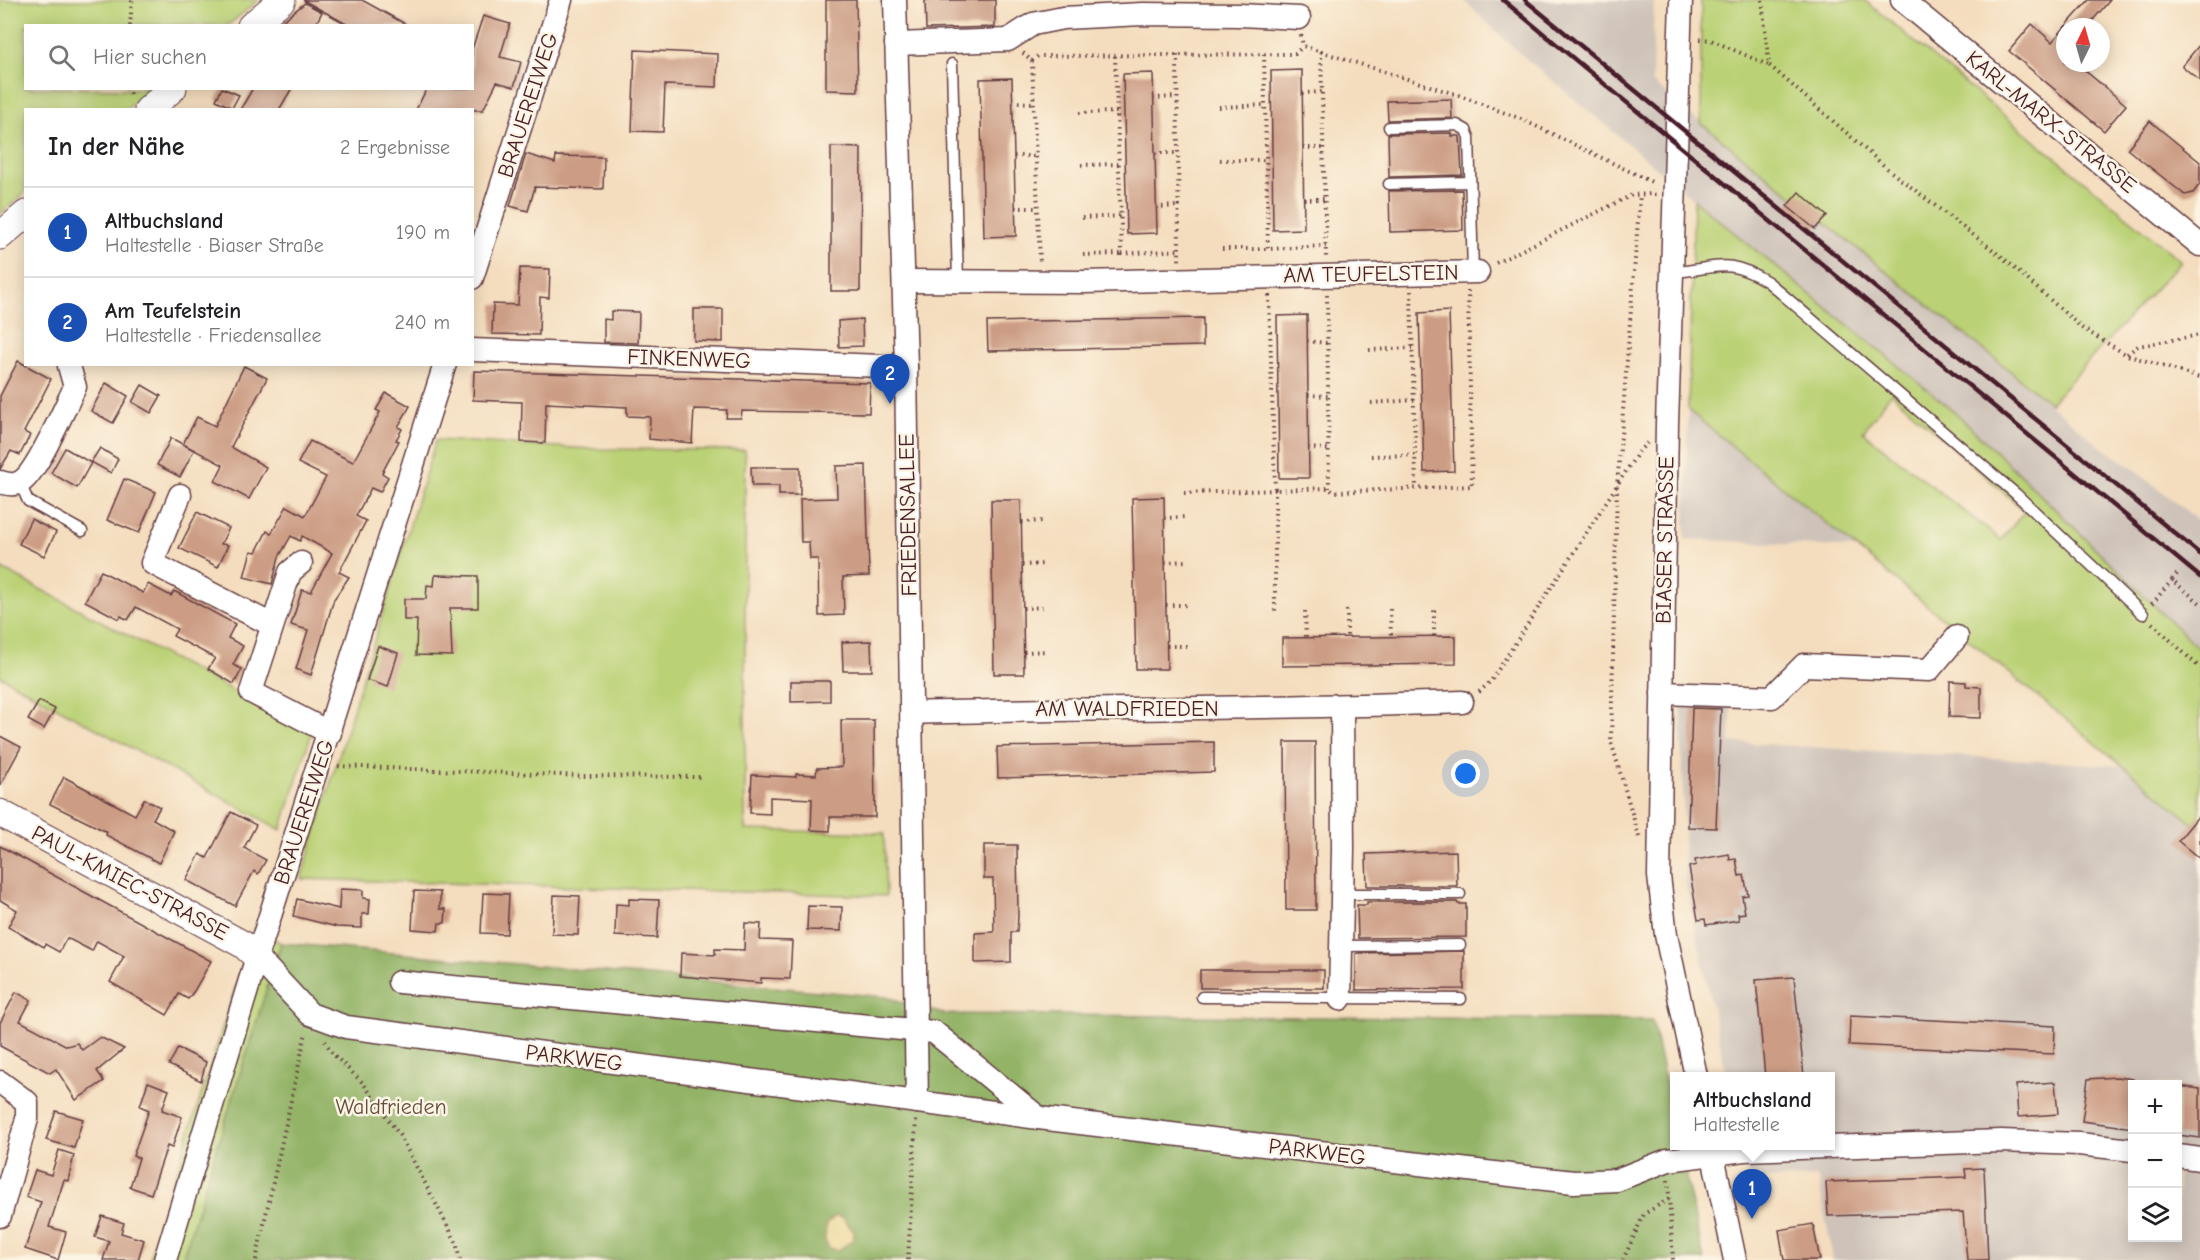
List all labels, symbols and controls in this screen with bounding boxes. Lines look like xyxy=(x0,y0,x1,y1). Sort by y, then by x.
north arrow xyxy=(2056,18,2110,72)
search box xyxy=(24,24,474,90)
street label: BRAUEREIWEG xyxy=(492,29,564,181)
icon: search xyxy=(45,41,78,74)
text: Hier suchen xyxy=(93,44,207,70)
street label: KARL-MARX-STRASSE xyxy=(1961,45,2141,199)
text: In der Nähe xyxy=(48,132,185,162)
text: 2 Ergebnisse xyxy=(340,136,450,159)
text: Altbuchsland xyxy=(105,208,224,234)
text: 1 xyxy=(64,221,71,244)
text: 190 m xyxy=(396,221,450,244)
text: Haltestelle · Biaser Straße xyxy=(105,234,324,257)
street label: AM TEUFELSTEIN xyxy=(1283,259,1459,289)
text: Am Teufelstein xyxy=(105,298,241,324)
text: 2 xyxy=(63,311,72,334)
text: 240 m xyxy=(395,311,450,334)
text: Haltestelle · Friedensallee xyxy=(105,324,322,347)
street label: FINKENWEG xyxy=(627,344,751,374)
pin: 2 xyxy=(870,354,910,404)
street label: FRIEDENSALLEE xyxy=(894,433,922,597)
street label: BIASER STRASSE xyxy=(1651,456,1679,624)
street label: AM WALDFRIEDEN xyxy=(1035,696,1219,722)
street label: BRAUEREIWEG xyxy=(268,736,340,888)
your location xyxy=(1451,759,1480,788)
street label: PAUL-KMIEC-STRASSE xyxy=(27,820,233,946)
street label: PARKWEG xyxy=(524,1039,624,1077)
popup xyxy=(1670,1072,1835,1150)
map controls xyxy=(2128,1080,2182,1242)
button: + xyxy=(2128,1080,2182,1134)
text: Altbuchsland xyxy=(1693,1087,1812,1113)
park label: Waldfrieden xyxy=(335,1094,447,1120)
text: Haltestelle xyxy=(1693,1113,1780,1136)
street label: PARKWEG xyxy=(1267,1133,1367,1171)
button: − xyxy=(2128,1134,2182,1188)
pin: 1 xyxy=(1732,1170,1772,1219)
button: layers xyxy=(2128,1188,2182,1242)

